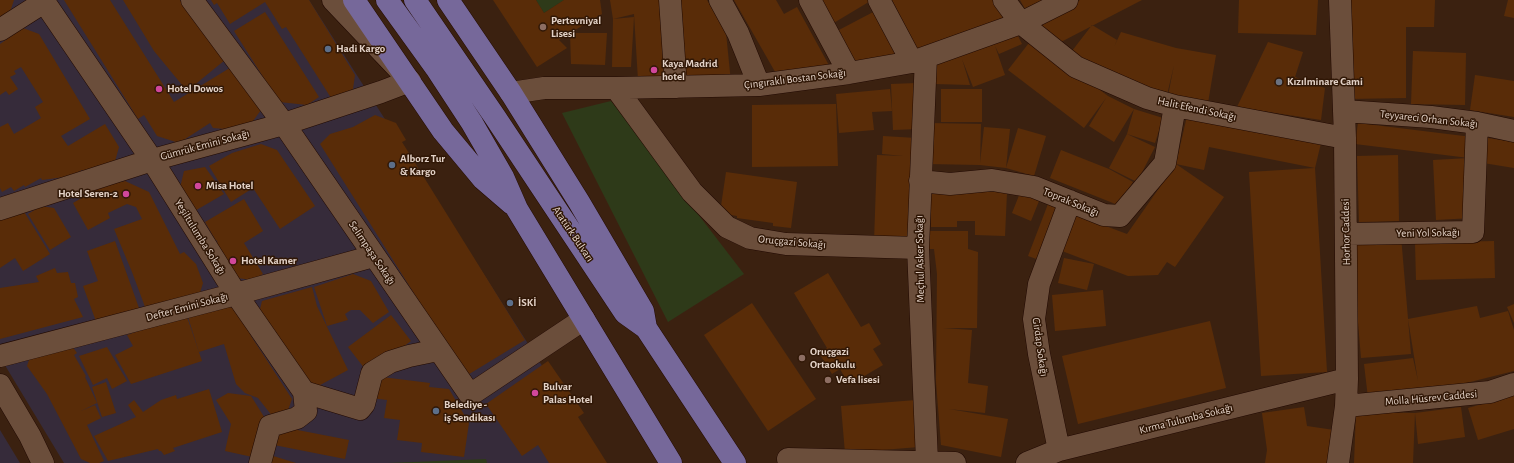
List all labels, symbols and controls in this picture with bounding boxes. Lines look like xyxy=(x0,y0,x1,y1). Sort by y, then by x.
place label: Pertevniyal Lisesi xyxy=(551,14,601,40)
marker: Pertevniyal Lisesi xyxy=(538,22,548,32)
place label: Hadi Kargo xyxy=(336,42,385,56)
marker: Hadi Kargo xyxy=(323,44,333,54)
place label: Kaya Madrid hotel xyxy=(662,57,717,83)
marker: Kaya Madrid hotel xyxy=(649,65,659,75)
street label: Çıngıraklı Bostan Sokağı xyxy=(743,66,847,92)
place label: Kızılminare Cami xyxy=(1287,75,1363,89)
marker: Kızılminare Cami xyxy=(1274,77,1284,87)
place label: Hotel Dowos xyxy=(167,82,223,96)
marker: Hotel Dowos xyxy=(154,84,164,94)
street label: Halit Efendi Sokağı xyxy=(1156,94,1238,124)
street label: Teyyareci Orhan Sokağı xyxy=(1379,107,1479,131)
street label: Gümrük Emini Sokağı xyxy=(159,127,251,163)
place label: Alborz Tur & Kargo xyxy=(400,152,445,178)
marker: Alborz Tur & Kargo xyxy=(387,160,397,170)
place label: Misa Hotel xyxy=(206,179,253,193)
marker: Misa Hotel xyxy=(193,181,203,191)
street label: Toprak Sokağı xyxy=(1041,185,1101,219)
place label: Hotel Seren-2 xyxy=(58,187,118,201)
marker: Hotel Seren-2 xyxy=(121,189,131,199)
street label: Yeşiltulumba Sokağı xyxy=(171,197,229,277)
street label: Horhor Caddesi xyxy=(1339,199,1353,265)
street label: Atatürk Bulvarı xyxy=(550,204,596,264)
street label: Meçhul Asker Sokağı xyxy=(913,215,927,303)
street label: Selimpaşa Sokağı xyxy=(346,219,398,287)
street label: Yeni Yol Sokağı xyxy=(1396,226,1460,240)
street label: Oruçgazi Sokağı xyxy=(758,232,826,252)
place label: Hotel Kamer xyxy=(241,254,297,268)
marker: Hotel Kamer xyxy=(228,256,238,266)
street label: Defter Emini Sokağı xyxy=(144,290,230,324)
place label: İSKİ xyxy=(518,296,536,310)
marker: İSKİ xyxy=(505,298,515,308)
street label: Girdap Sokağı xyxy=(1029,317,1051,377)
place label: Oruçgazi Ortaokulu xyxy=(810,345,855,371)
marker: Oruçgazi Ortaokulu xyxy=(797,353,807,363)
place label: Vefa lisesi xyxy=(836,373,880,387)
marker: Vefa lisesi xyxy=(823,375,833,385)
place label: Bulvar Palas Hotel xyxy=(543,380,593,406)
street label: Molla Hüsrev Caddesi xyxy=(1384,387,1478,409)
marker: Bulvar Palas Hotel xyxy=(530,388,540,398)
place label: Belediye - iş Sendikası xyxy=(444,398,495,424)
street label: Kırma Tulumba Sokağı xyxy=(1138,401,1234,437)
marker: Belediye - iş Sendikası xyxy=(431,406,441,416)

